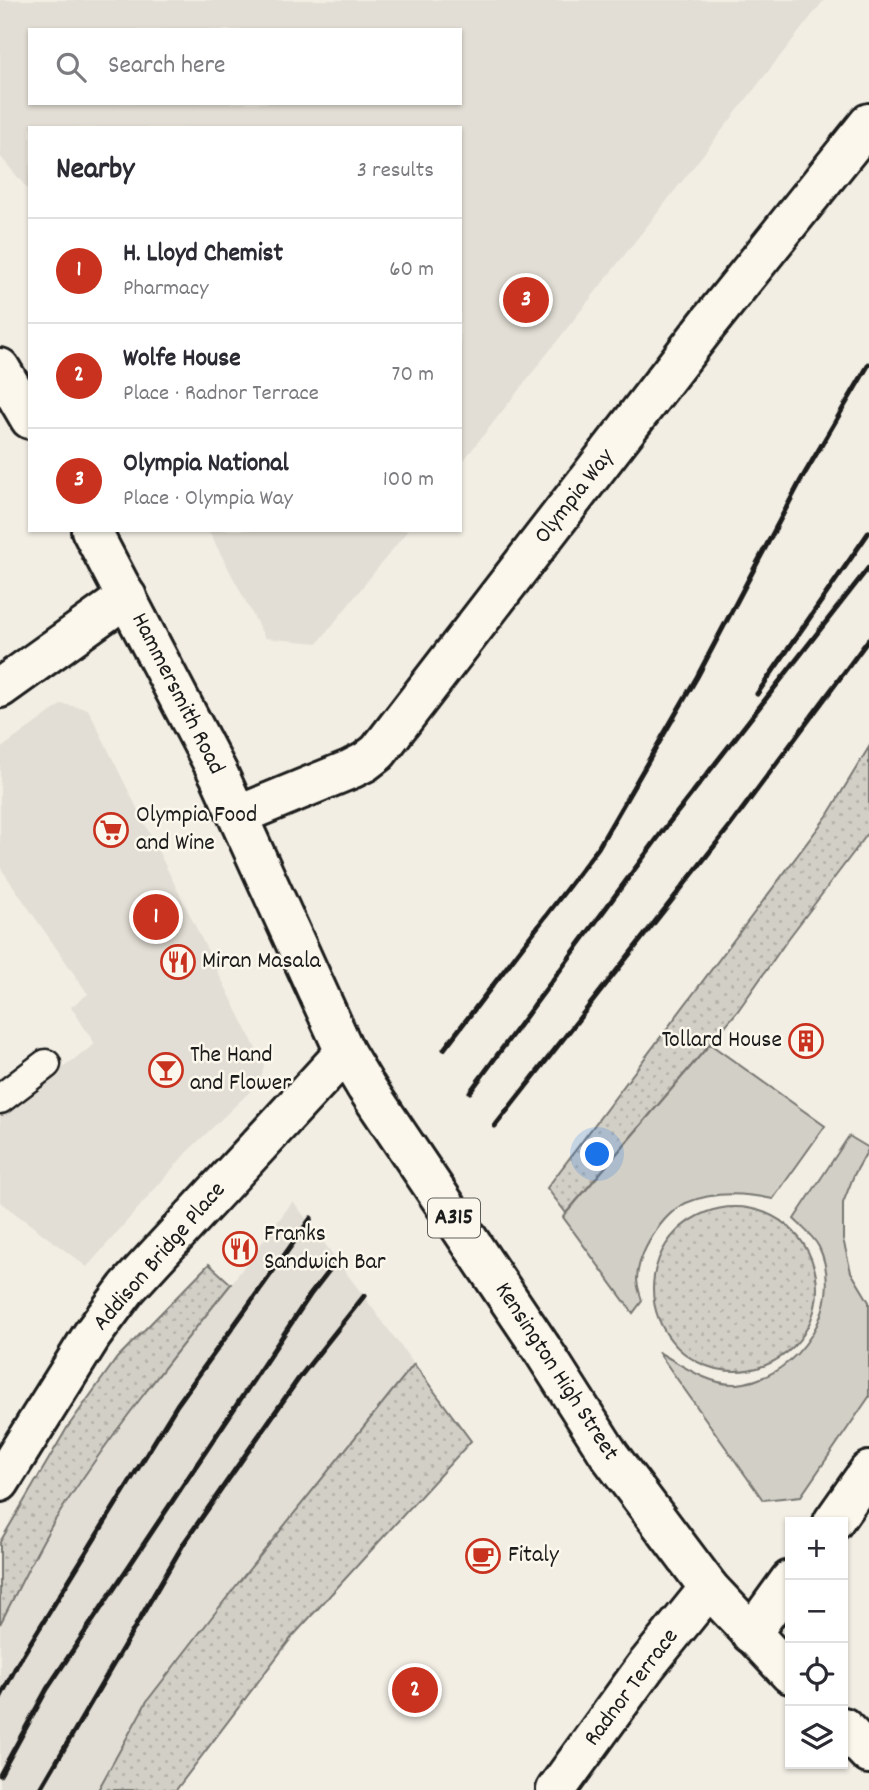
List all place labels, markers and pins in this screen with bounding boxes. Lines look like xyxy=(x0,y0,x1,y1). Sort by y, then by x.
pin: 3 xyxy=(503,274,549,326)
place label: Olympia Food and Wine xyxy=(136,799,257,861)
supermarket icon: Olympia Food and Wine xyxy=(92,811,130,849)
pin: 1 xyxy=(133,891,179,943)
restaurant icon: Miran Masala xyxy=(159,943,197,981)
place label: Miran Masala xyxy=(202,945,322,979)
building icon: Tollard House xyxy=(787,1022,825,1060)
place label: Tollard House xyxy=(662,1024,782,1058)
place label: The Hand and Flower xyxy=(190,1039,291,1101)
bar icon: The Hand and Flower xyxy=(147,1051,185,1089)
place label: Franks Sandwich Bar xyxy=(264,1218,386,1280)
restaurant icon: Franks Sandwich Bar xyxy=(221,1230,259,1268)
cafe icon: Fitaly xyxy=(464,1537,502,1575)
place label: Fitaly xyxy=(508,1539,560,1573)
pin: 2 xyxy=(392,1664,438,1716)

